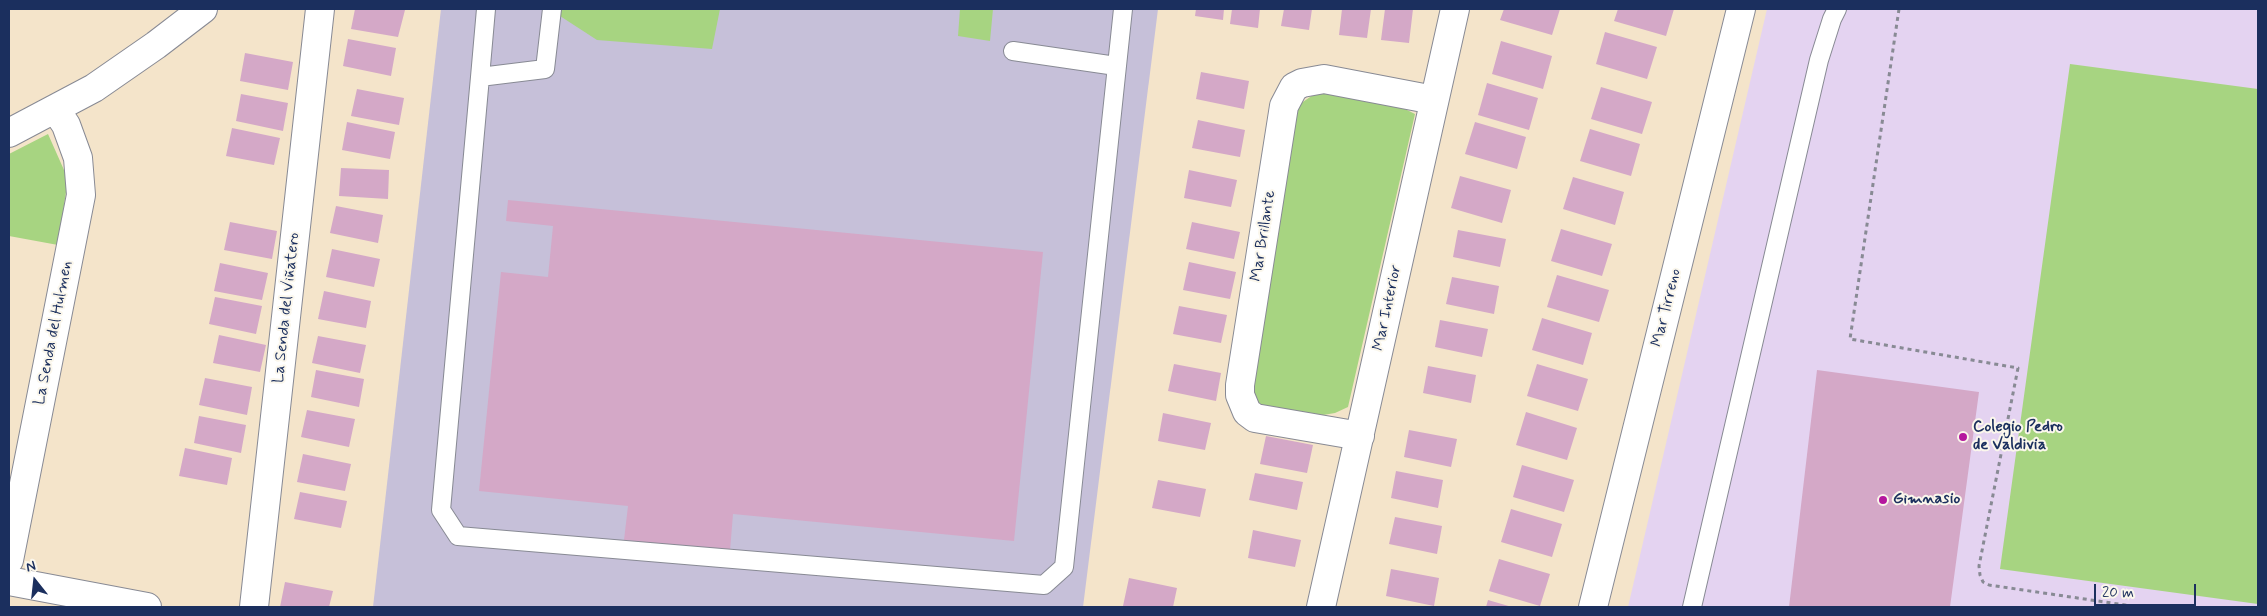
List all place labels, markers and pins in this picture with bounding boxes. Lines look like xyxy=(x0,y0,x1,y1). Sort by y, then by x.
place label: Colegio Pedro de Valdivia xyxy=(1973,418,2063,456)
marker: Colegio Pedro de Valdivia xyxy=(1957,431,1969,443)
place label: Gimnasio xyxy=(1893,490,1960,510)
marker: Gimnasio xyxy=(1877,494,1889,506)

